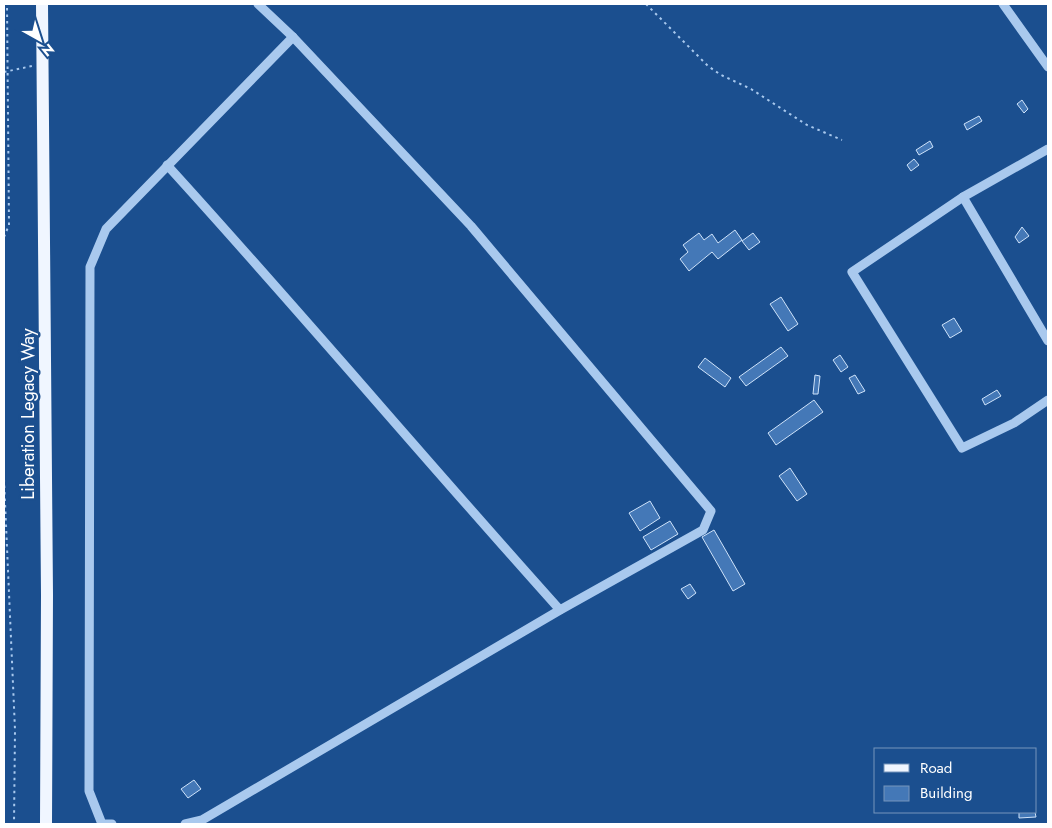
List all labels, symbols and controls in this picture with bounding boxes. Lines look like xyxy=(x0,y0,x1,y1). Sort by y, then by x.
north arrow xyxy=(15,15,65,65)
text: N xyxy=(38,39,59,61)
street label: Liberation Legacy Way xyxy=(15,328,41,500)
legend xyxy=(874,748,1037,813)
text: Road xyxy=(920,757,952,779)
text: Building xyxy=(920,782,972,804)

